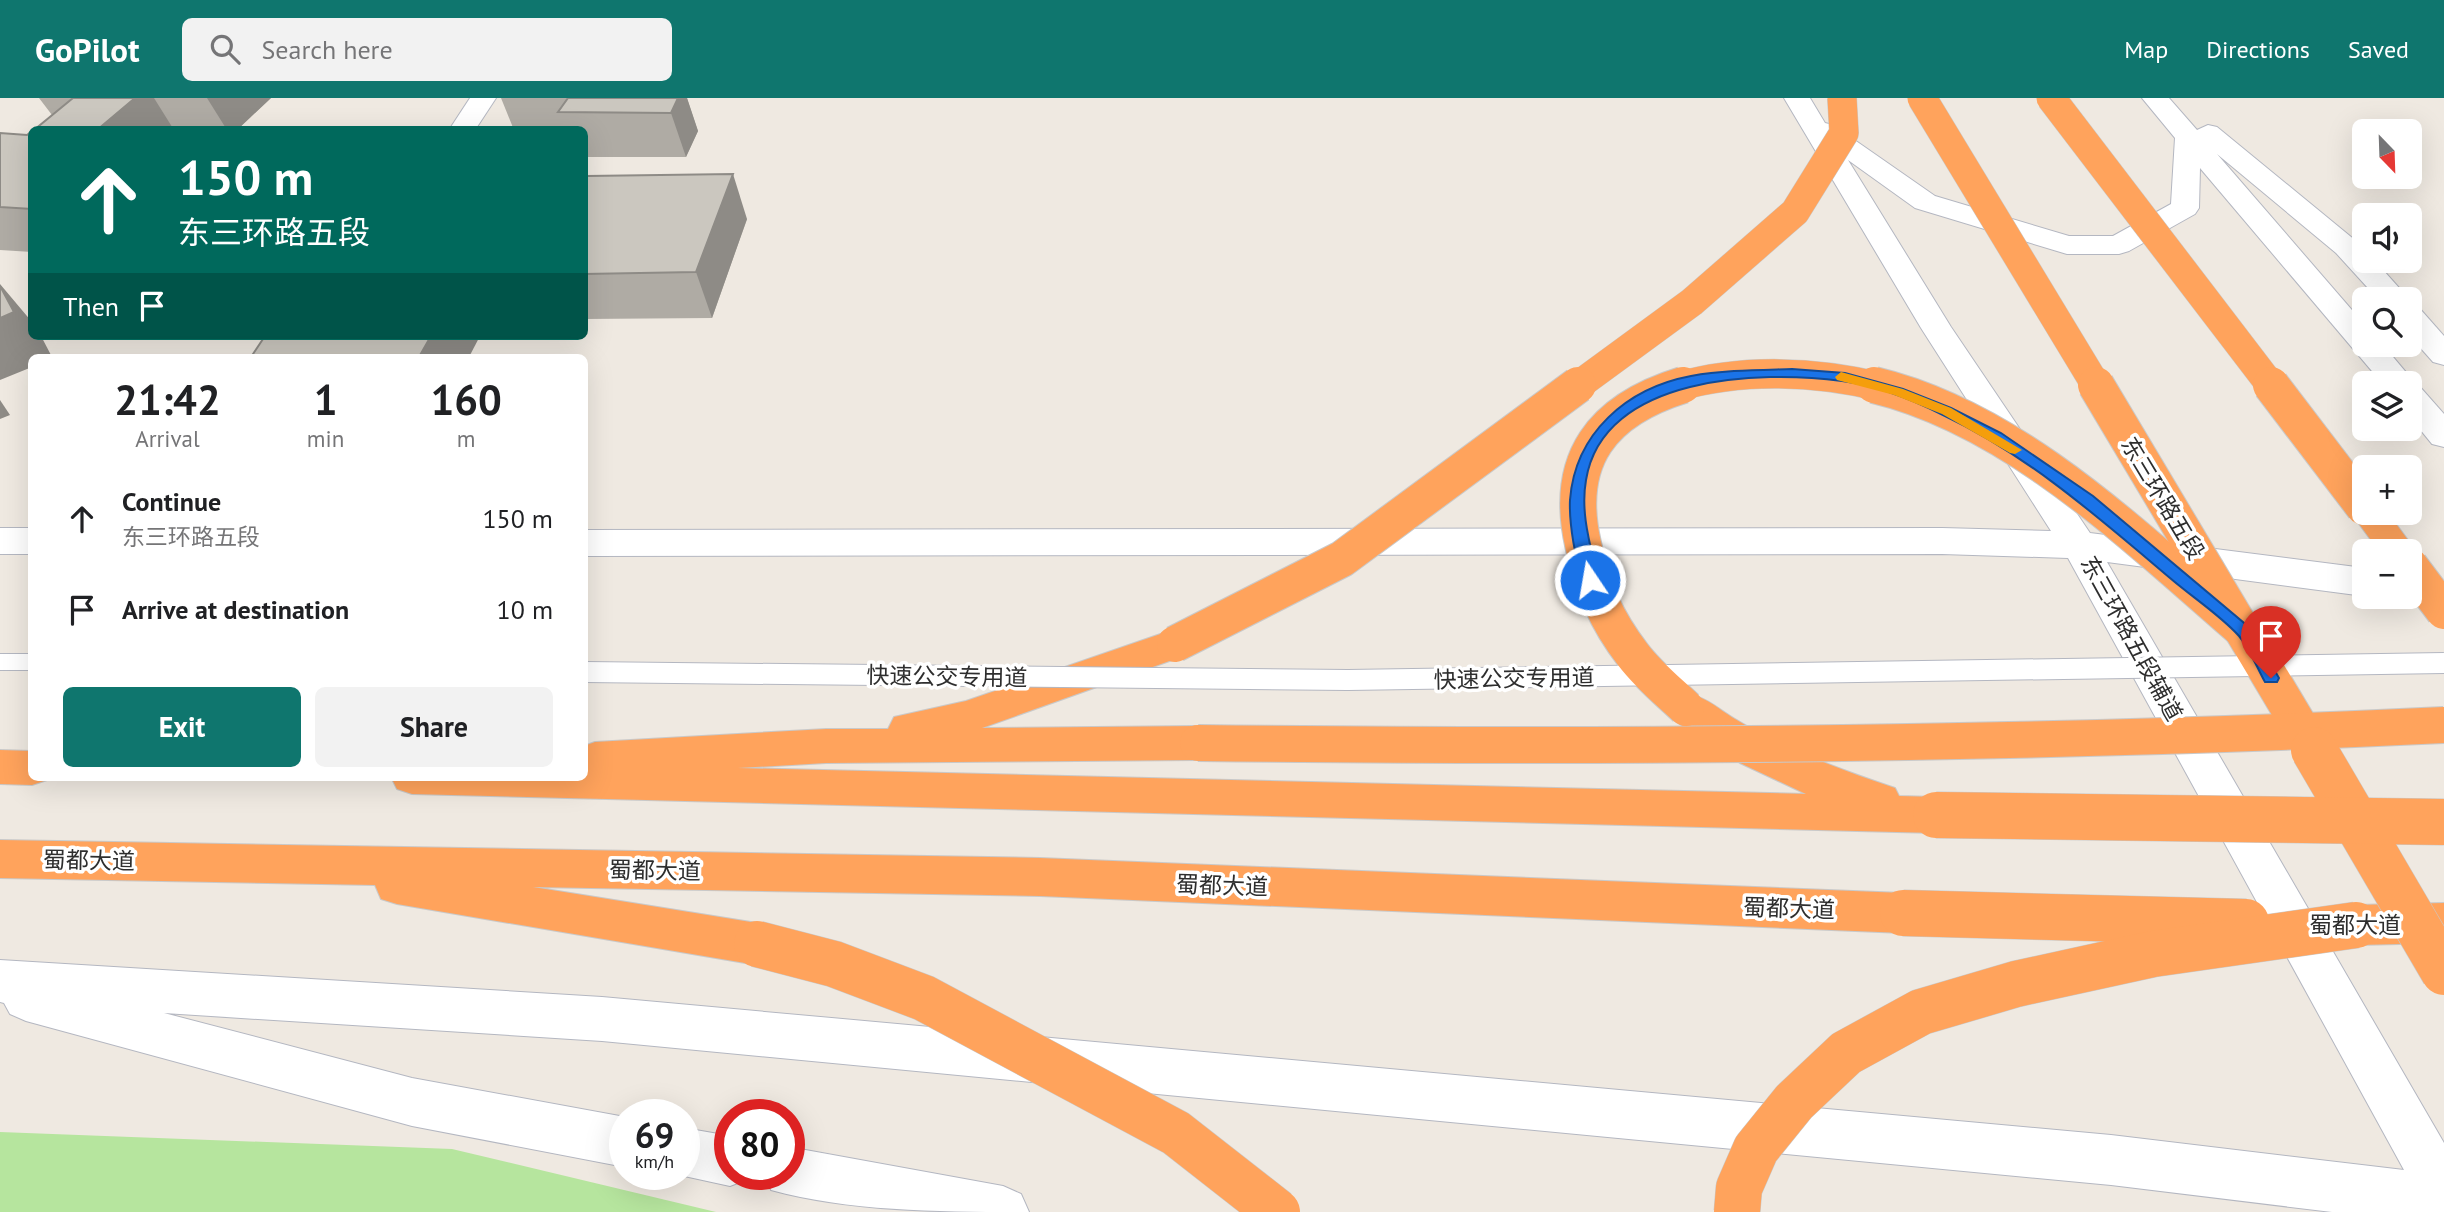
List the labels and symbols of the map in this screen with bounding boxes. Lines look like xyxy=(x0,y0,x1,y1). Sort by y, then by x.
north arrow xyxy=(2352,119,2422,189)
street label: 东三环路五段 xyxy=(2115,431,2211,565)
position arrow xyxy=(1553,543,1627,617)
street label: 东三环路五段辅道 xyxy=(2075,551,2189,725)
pin xyxy=(2241,606,2301,678)
street label: 快速公交专用道 xyxy=(866,660,1028,692)
street label: 快速公交专用道 xyxy=(1433,662,1595,694)
street label: 蜀都大道 xyxy=(43,845,135,875)
street label: 蜀都大道 xyxy=(609,855,701,885)
street label: 蜀都大道 xyxy=(1176,869,1268,901)
street label: 蜀都大道 xyxy=(1743,892,1835,924)
street label: 蜀都大道 xyxy=(2309,910,2401,939)
speed limit sign: 80 xyxy=(714,1099,805,1190)

